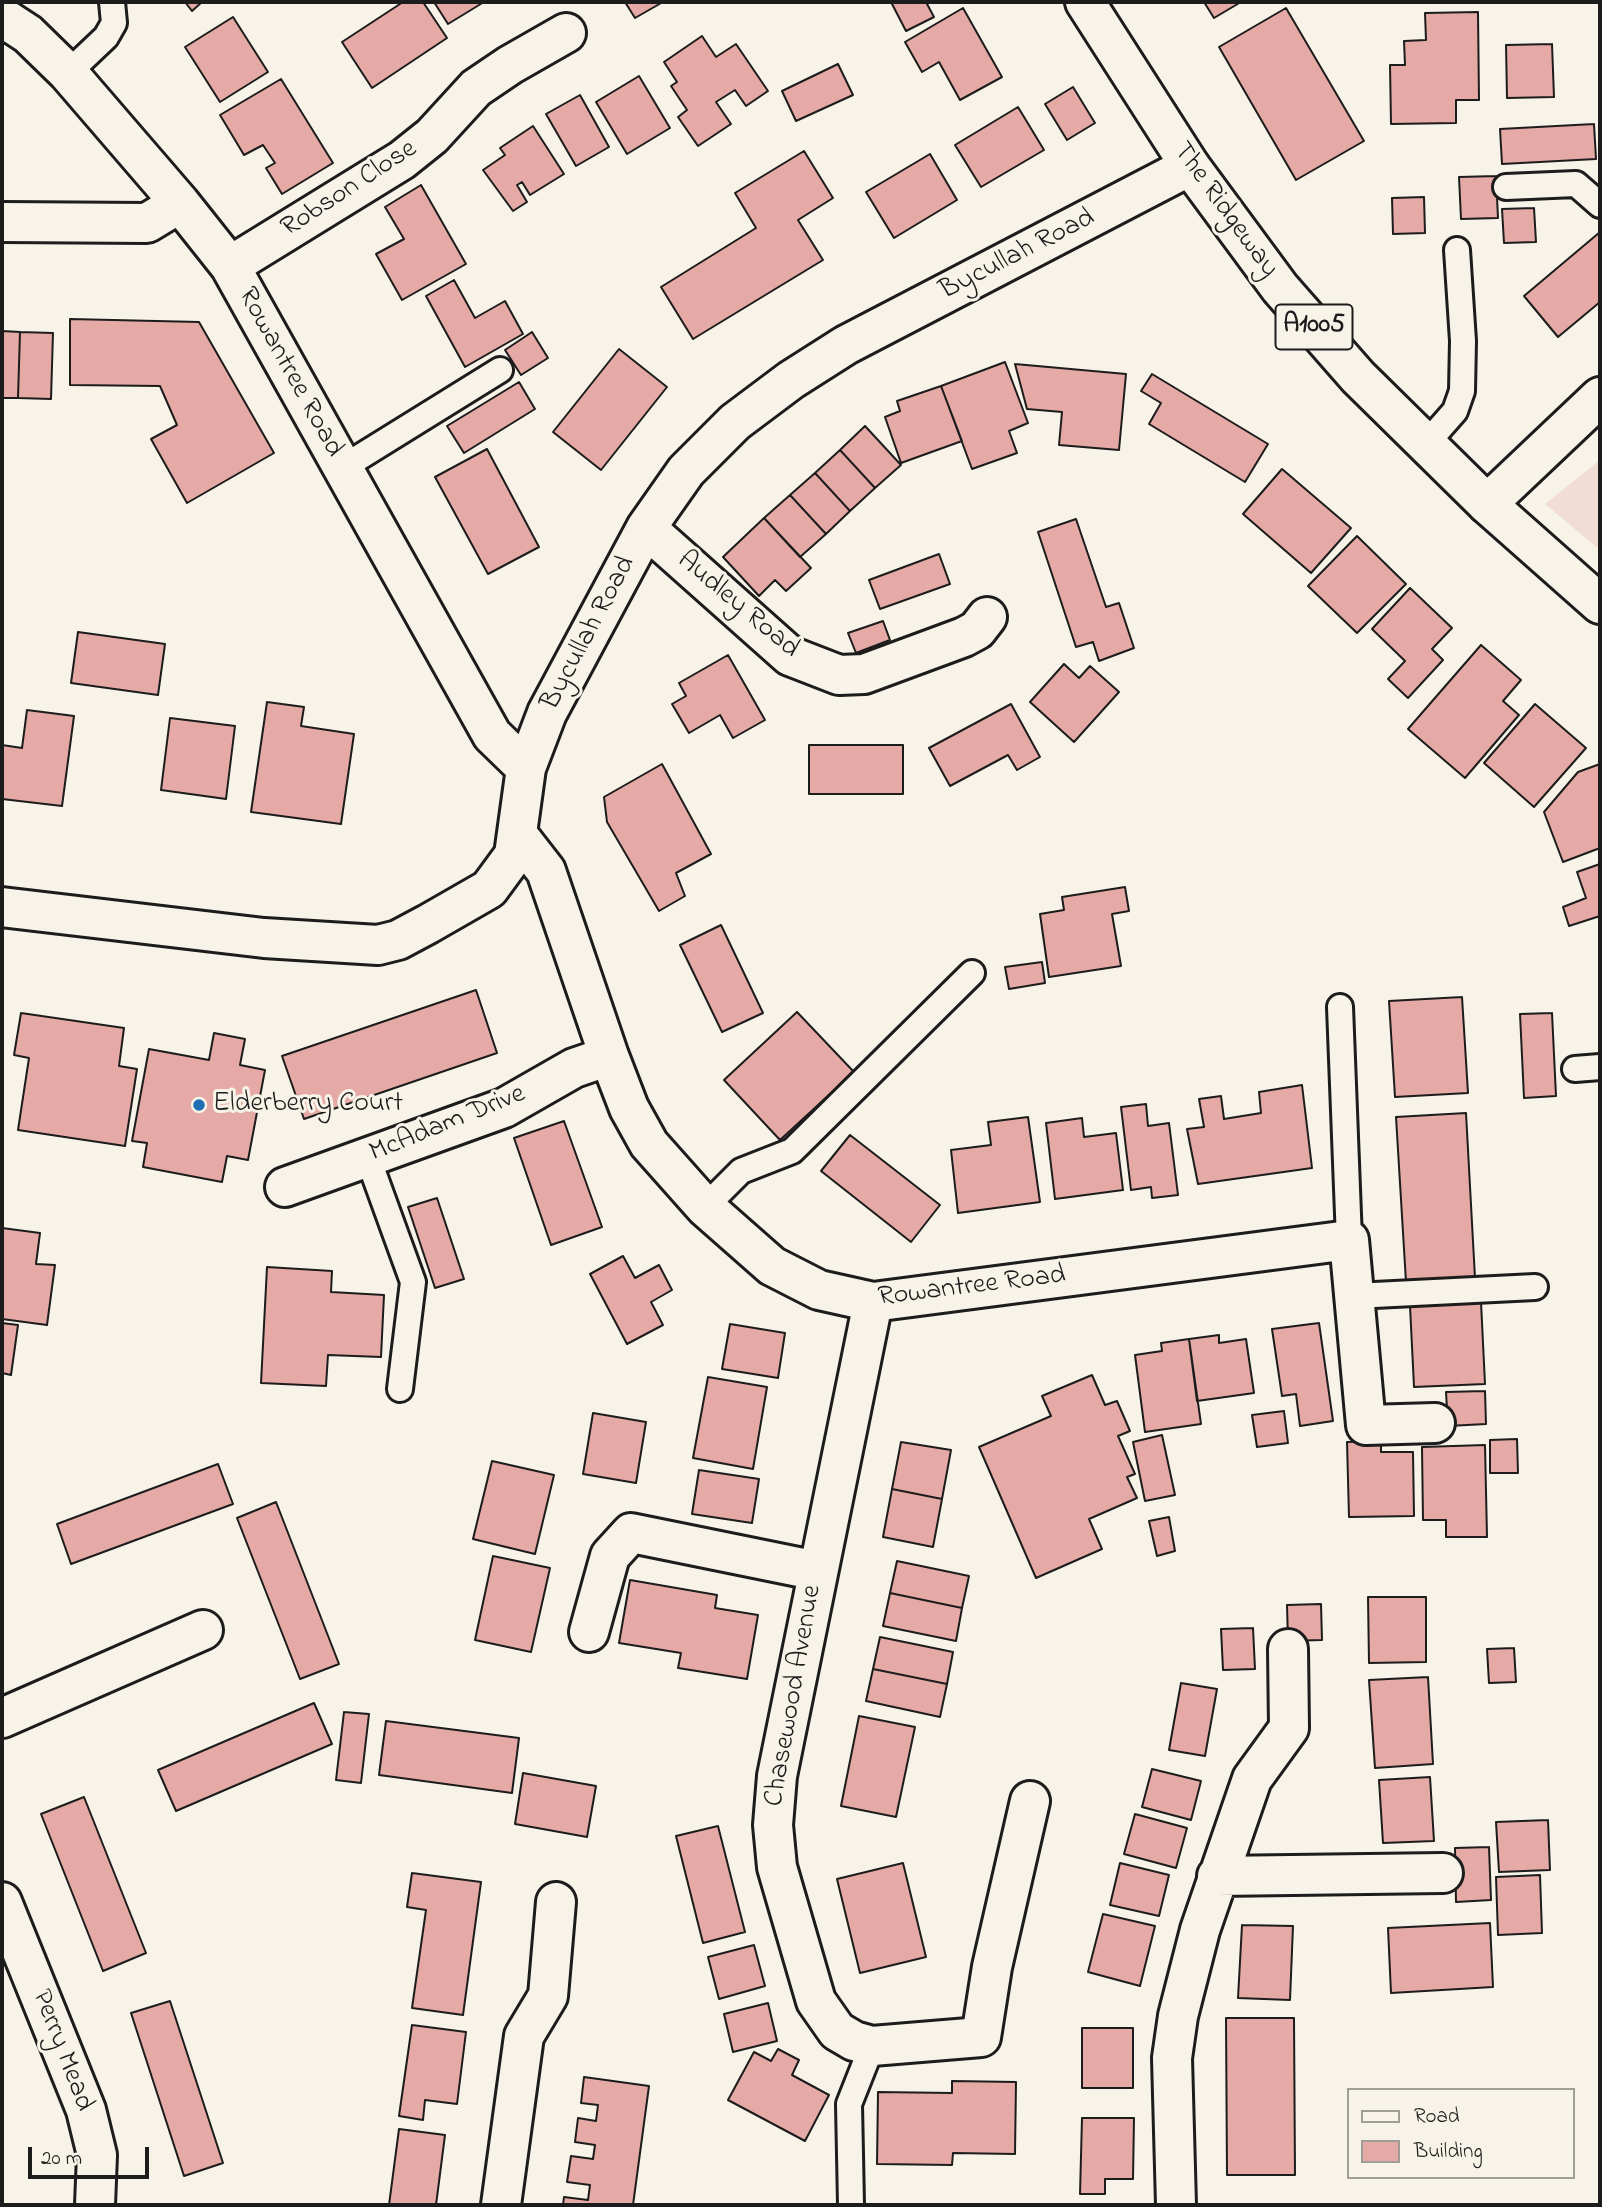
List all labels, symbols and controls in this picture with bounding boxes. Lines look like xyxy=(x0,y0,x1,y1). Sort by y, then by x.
street label: Robson Close xyxy=(276,134,424,246)
street label: The Ridgeway xyxy=(1164,137,1284,285)
street label: Bycullah Road xyxy=(935,203,1101,309)
street label: Rowantree Road xyxy=(229,282,349,464)
road number: A1005 xyxy=(1276,304,1352,350)
street label: Audley Road xyxy=(669,545,805,667)
street label: Bycullah Road xyxy=(535,551,645,717)
street label: McAdam Drive xyxy=(365,1079,531,1171)
place label: Elderberry Court xyxy=(213,1088,403,1122)
marker: Elderberry Court xyxy=(191,1097,207,1113)
street label: Rowantree Road xyxy=(876,1260,1068,1316)
street label: Chasewood Avenue xyxy=(759,1583,831,1809)
street label: Perry Mead xyxy=(22,1986,100,2116)
legend xyxy=(1346,2088,1574,2179)
text: Road xyxy=(1414,2102,1460,2132)
scale bar xyxy=(32,2134,152,2178)
text: Building xyxy=(1414,2137,1483,2167)
text: 20 m xyxy=(41,2144,82,2174)

